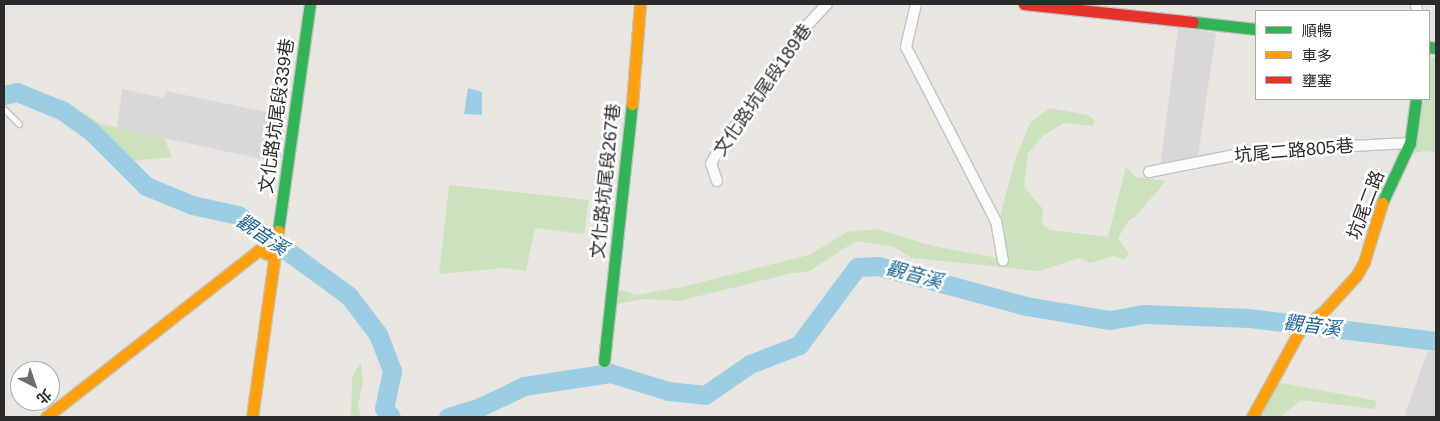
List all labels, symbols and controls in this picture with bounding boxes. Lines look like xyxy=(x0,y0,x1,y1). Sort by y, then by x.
legend xyxy=(1255,10,1430,100)
street label: 文化路坑尾段189巷 xyxy=(709,20,817,160)
text: 順暢 xyxy=(1302,22,1332,39)
street label: 文化路坑尾段339巷 xyxy=(255,37,299,195)
text: 車多 xyxy=(1302,47,1332,64)
text: 壅塞 xyxy=(1302,72,1332,89)
street label: 文化路坑尾段267巷 xyxy=(587,102,625,260)
street label: 坑尾二路805巷 xyxy=(1233,135,1355,167)
street label: 坑尾二路 xyxy=(1343,168,1389,242)
water label: 觀音溪 xyxy=(232,210,292,260)
water label: 觀音溪 xyxy=(884,257,944,293)
water label: 觀音溪 xyxy=(1282,311,1342,341)
north arrow xyxy=(10,361,60,411)
text: 北 xyxy=(34,386,55,407)

